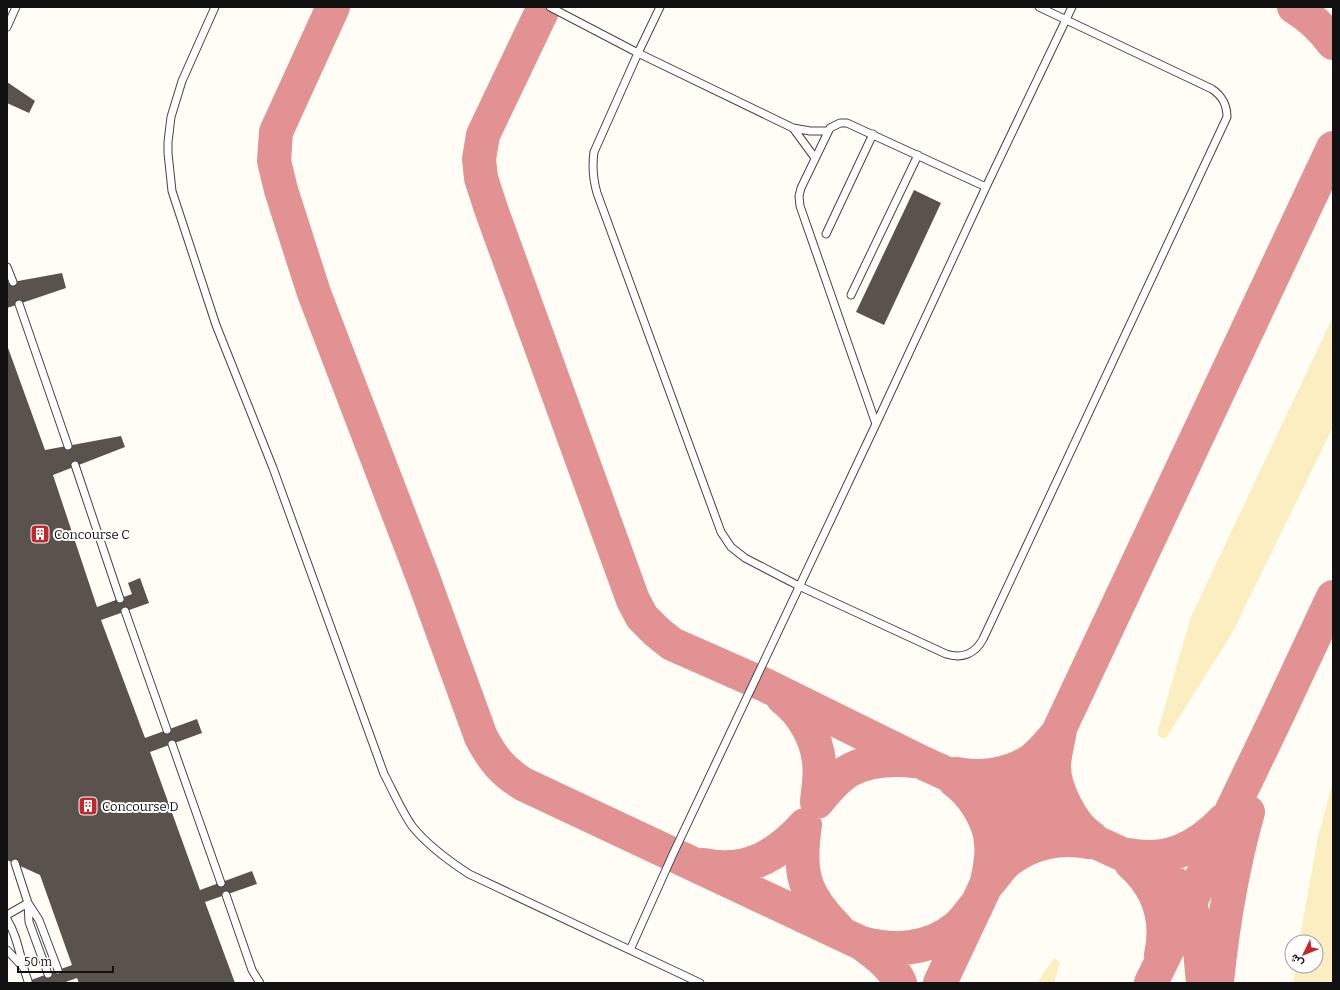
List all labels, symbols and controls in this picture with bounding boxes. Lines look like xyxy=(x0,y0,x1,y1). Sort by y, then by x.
building icon: Concourse C xyxy=(29,523,51,545)
place label: Concourse C xyxy=(54,527,130,542)
building icon: Concourse D xyxy=(77,795,99,817)
place label: Concourse D xyxy=(102,799,179,814)
north arrow xyxy=(1284,934,1324,974)
scale bar xyxy=(18,948,113,974)
text: ش xyxy=(1288,951,1306,970)
text: 50 m xyxy=(24,955,53,969)

